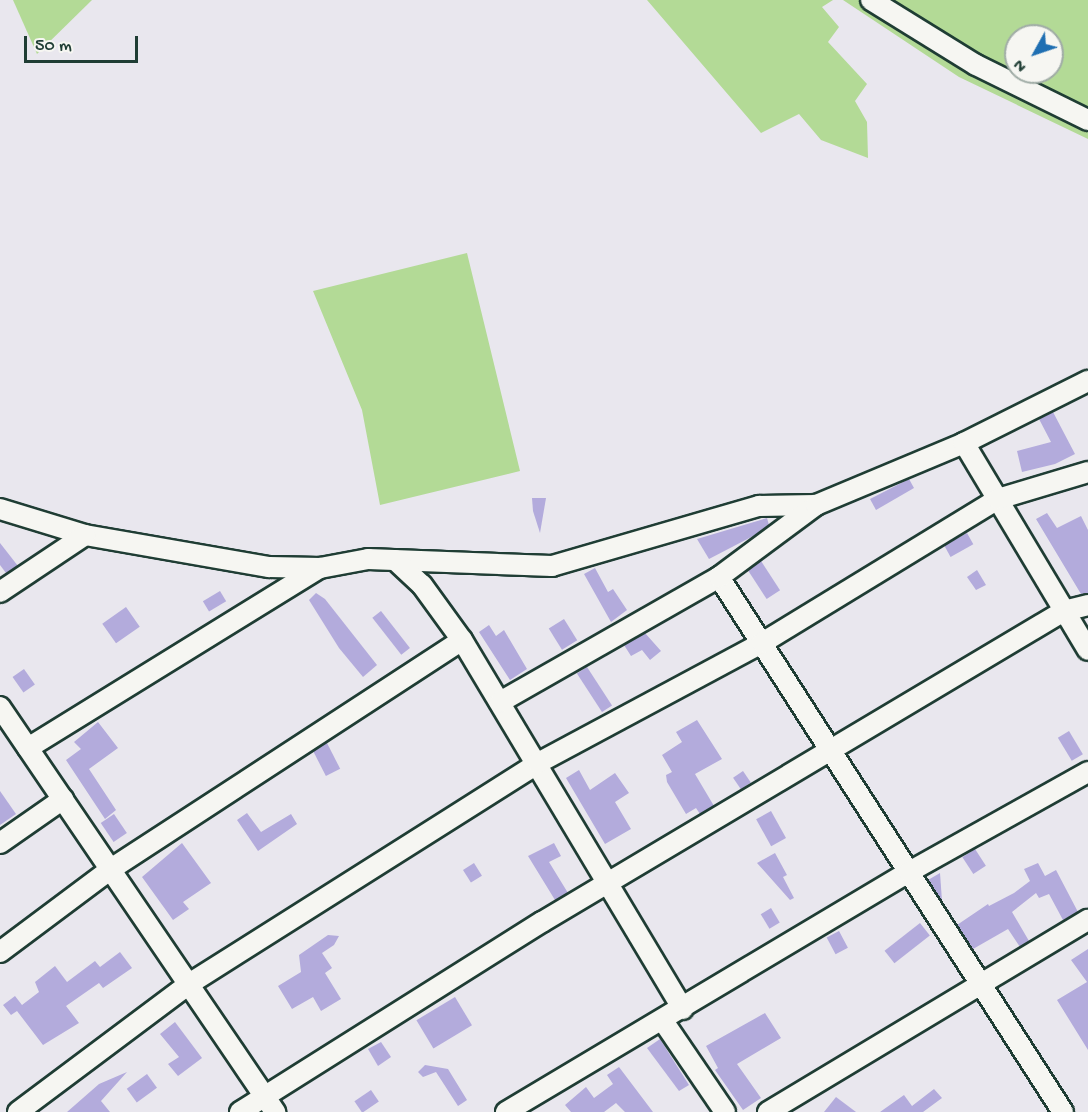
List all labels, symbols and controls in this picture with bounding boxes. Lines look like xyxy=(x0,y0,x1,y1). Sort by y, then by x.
scale bar xyxy=(27,24,141,62)
north arrow xyxy=(1004,24,1064,84)
text: 50 m xyxy=(35,36,72,57)
text: N xyxy=(1011,55,1032,75)

